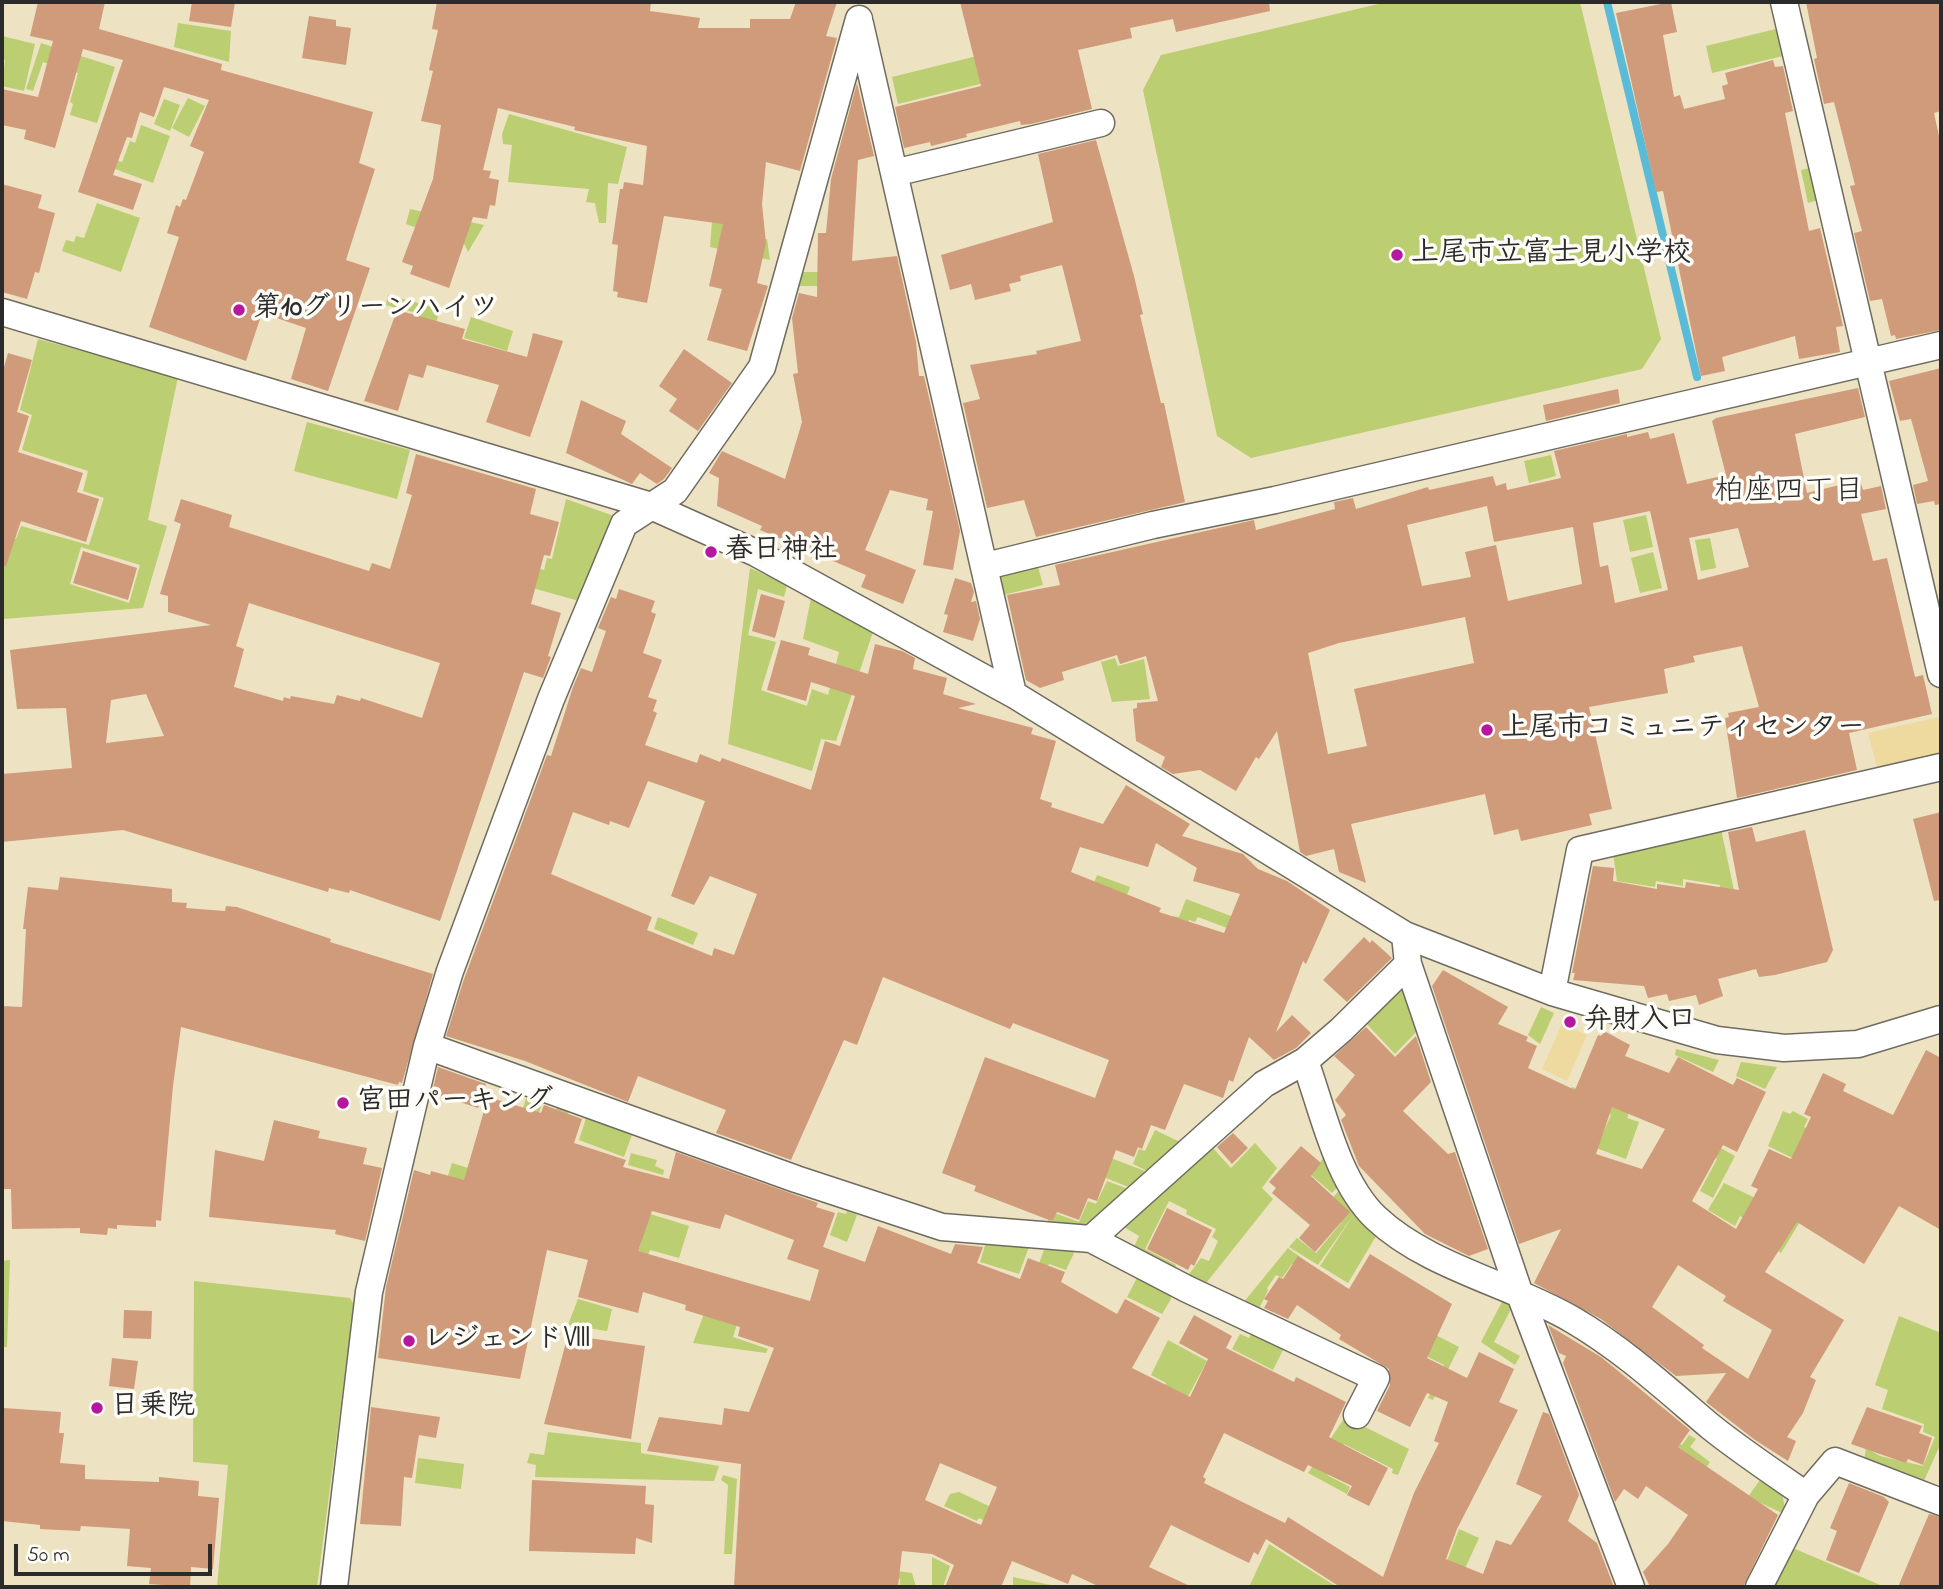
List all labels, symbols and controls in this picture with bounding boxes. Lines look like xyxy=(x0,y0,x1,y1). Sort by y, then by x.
place label: 上尾市立富士見小学校 xyxy=(1411,238,1691,272)
marker: 上尾市立富士見小学校 xyxy=(1389,247,1405,263)
place label: 第10グリーンハイツ xyxy=(253,293,498,327)
marker: 第10グリーンハイツ xyxy=(231,302,247,318)
district label: 柏座四丁目 xyxy=(1714,476,1864,512)
place label: 春日神社 xyxy=(725,535,837,569)
marker: 春日神社 xyxy=(703,544,719,560)
place label: 上尾市コミュニティセンター xyxy=(1501,713,1865,747)
marker: 上尾市コミュニティセンター xyxy=(1479,722,1495,738)
place label: 弁財入口 xyxy=(1584,1005,1696,1039)
marker: 弁財入口 xyxy=(1562,1014,1578,1030)
place label: 宮田パーキング xyxy=(357,1086,553,1120)
marker: 宮田パーキング xyxy=(335,1095,351,1111)
place label: レジェンドⅧ xyxy=(423,1324,591,1358)
marker: レジェンドⅧ xyxy=(401,1333,417,1349)
place label: 日乗院 xyxy=(111,1391,195,1425)
marker: 日乗院 xyxy=(89,1400,105,1416)
scale bar xyxy=(18,1530,215,1574)
text: 50 m xyxy=(27,1541,70,1571)

